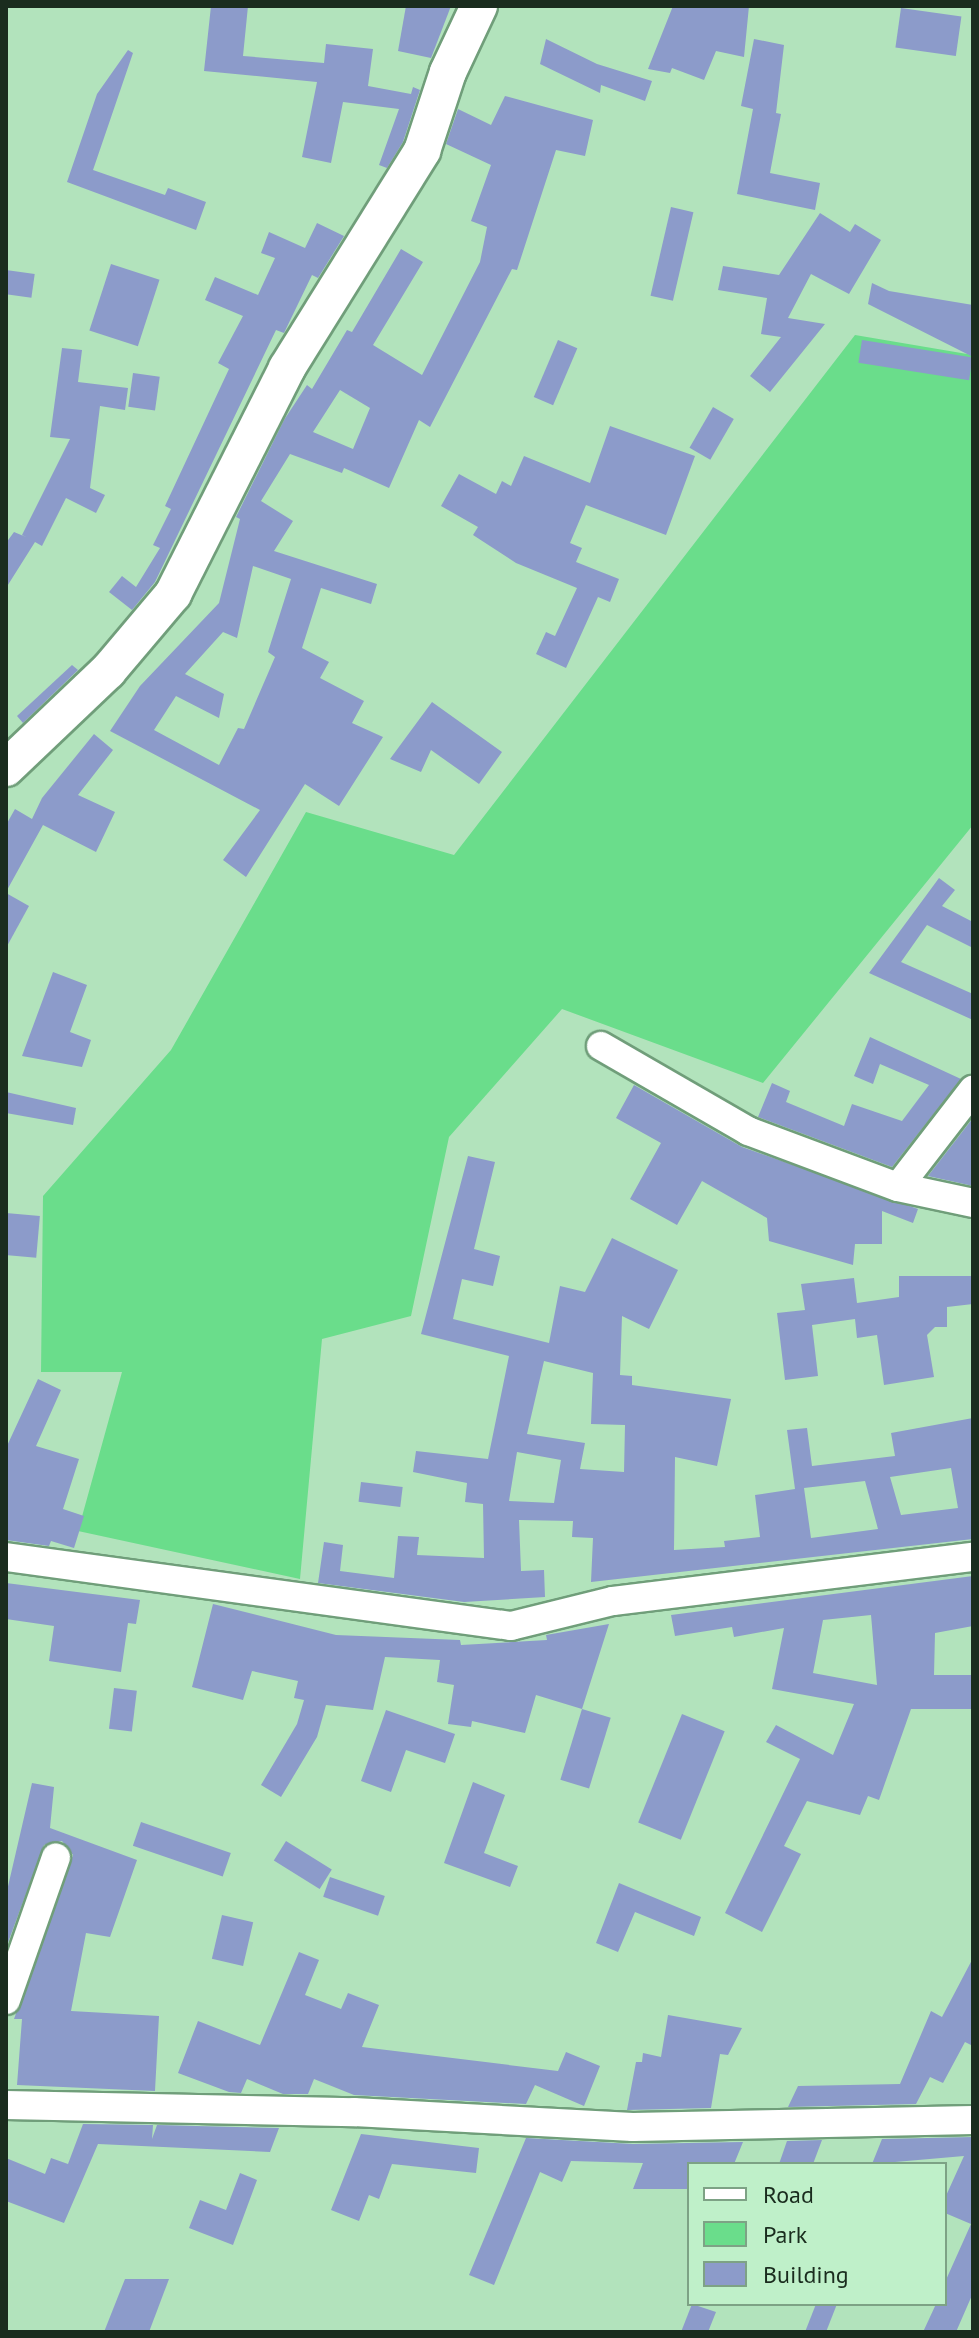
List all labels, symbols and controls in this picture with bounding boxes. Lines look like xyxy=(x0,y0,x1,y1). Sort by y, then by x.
legend xyxy=(687,2162,947,2306)
text: Road xyxy=(763,2179,814,2210)
text: Park xyxy=(763,2219,807,2250)
text: Building xyxy=(763,2259,849,2290)

